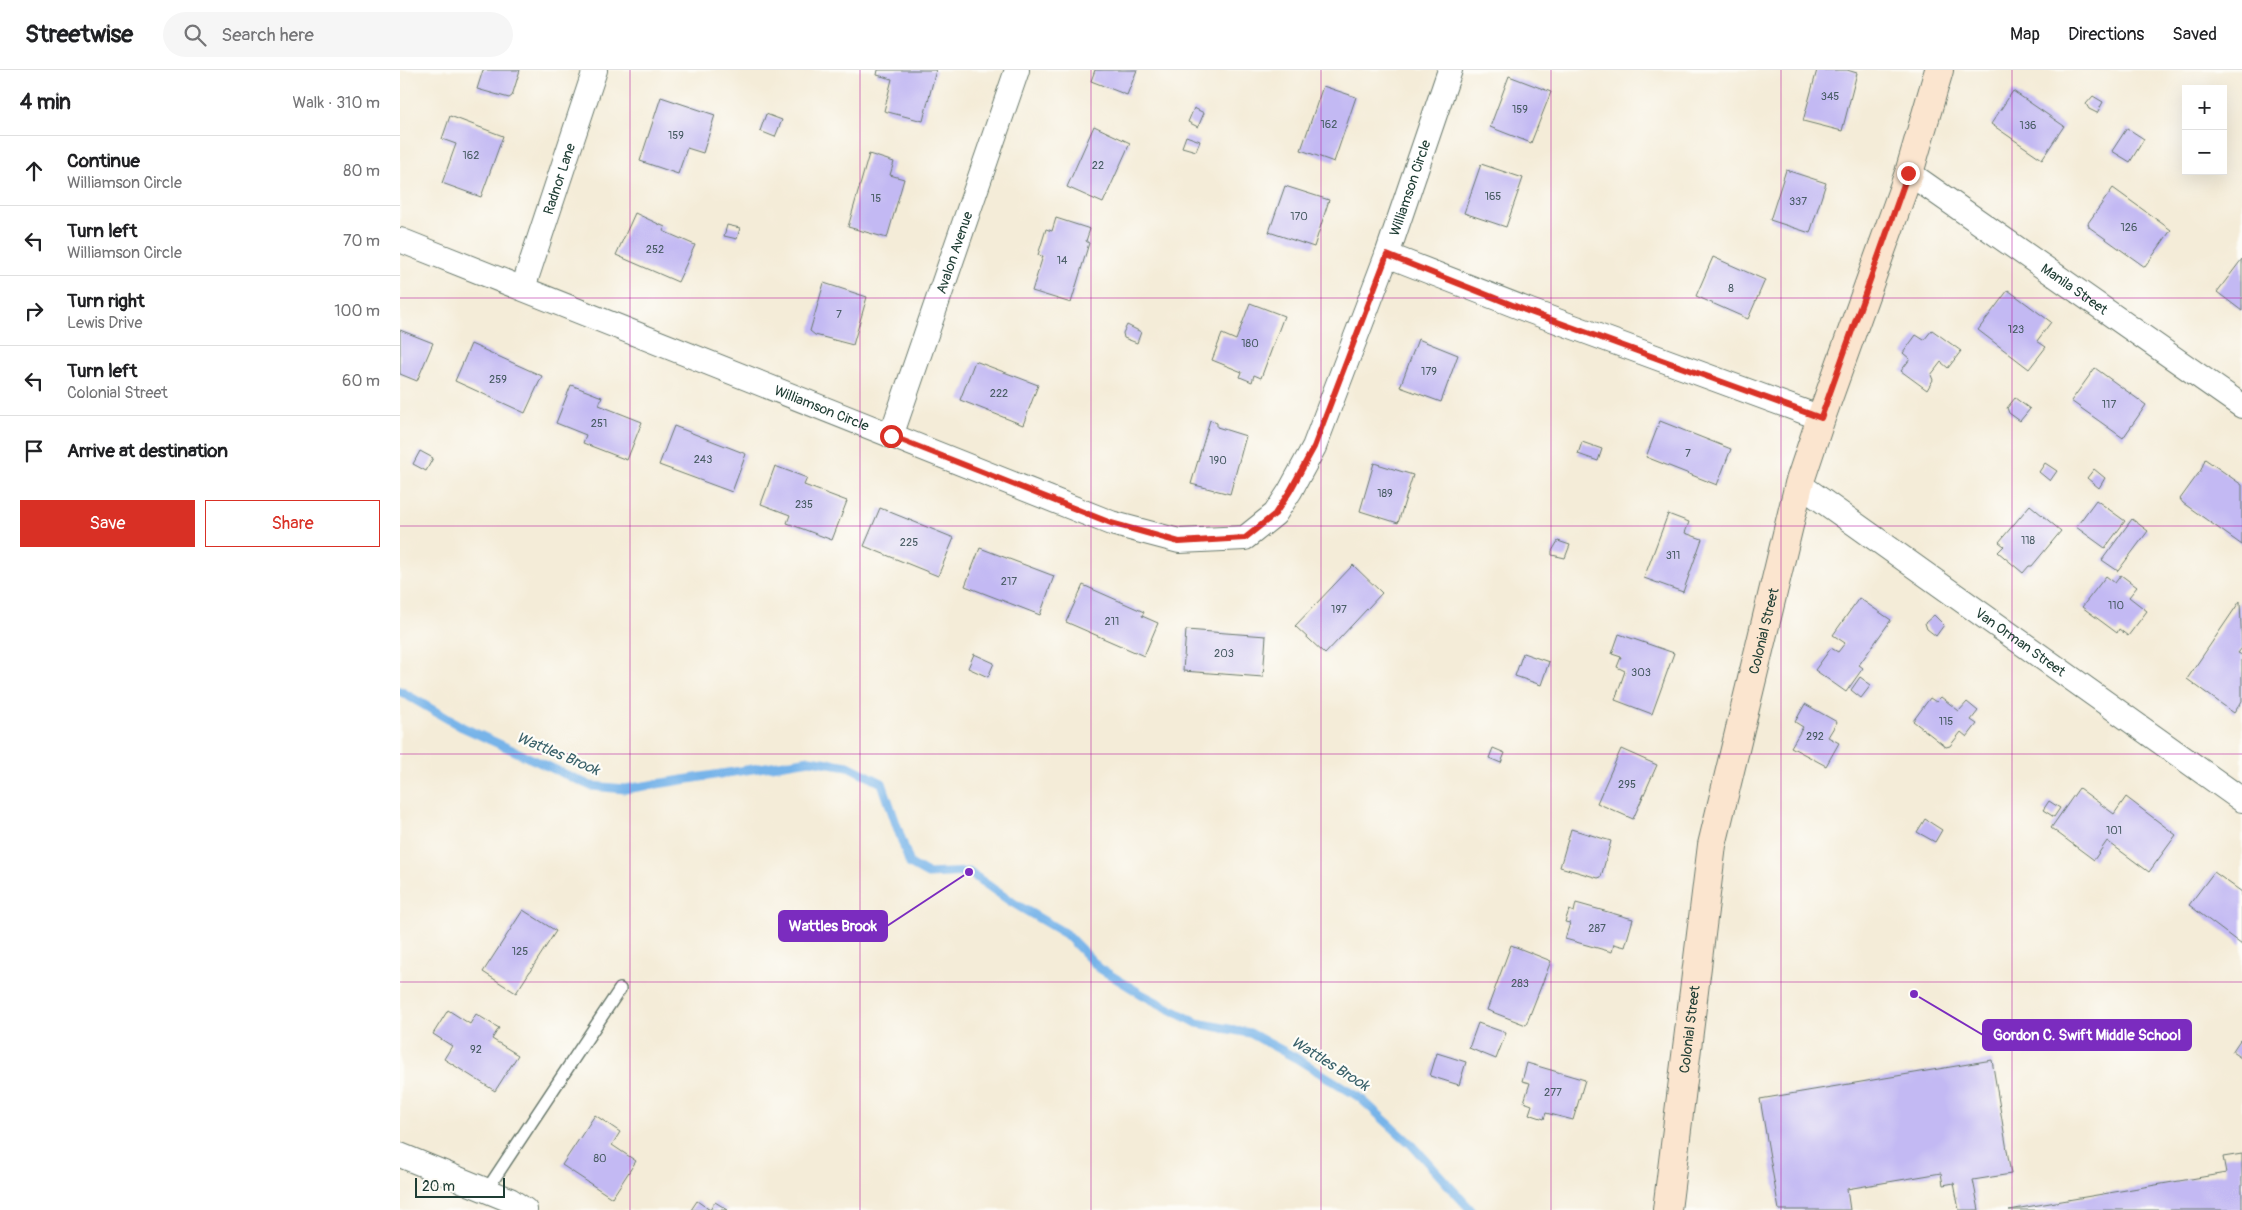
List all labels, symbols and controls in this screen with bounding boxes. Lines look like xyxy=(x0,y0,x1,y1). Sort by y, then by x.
search box xyxy=(163,12,513,57)
text: Streetwise xyxy=(25,20,133,49)
icon: search xyxy=(181,21,209,49)
text: Search here xyxy=(221,23,314,47)
text: Map xyxy=(2010,23,2040,46)
text: Directions xyxy=(2068,23,2144,46)
text: Saved xyxy=(2172,23,2217,46)
map controls xyxy=(2182,85,2227,175)
button: + xyxy=(2182,85,2227,130)
text: 4 min xyxy=(20,89,71,116)
house number: 345 xyxy=(1821,90,1839,103)
text: Walk · 310 m xyxy=(293,93,380,113)
house number: 159 xyxy=(1512,103,1528,116)
house number: 162 xyxy=(1321,118,1337,131)
house number: 136 xyxy=(2020,119,2036,132)
house number: 159 xyxy=(668,129,684,142)
button: − xyxy=(2182,130,2227,175)
street label: Williamson Circle xyxy=(1386,137,1434,238)
street label: Radnor Lane xyxy=(539,141,579,217)
text: Continue xyxy=(67,149,140,173)
house number: 162 xyxy=(463,149,479,162)
icon: ahead xyxy=(20,157,48,185)
house number: 22 xyxy=(1092,159,1104,172)
text: 80 m xyxy=(343,161,380,181)
route end xyxy=(1897,162,1920,185)
text: Williamson Circle xyxy=(67,173,182,193)
house number: 165 xyxy=(1485,190,1501,203)
house number: 15 xyxy=(871,192,881,205)
house number: 337 xyxy=(1789,195,1807,208)
street label: Avalon Avenue xyxy=(932,209,976,296)
house number: 170 xyxy=(1290,210,1308,223)
text: Turn left xyxy=(67,219,137,243)
house number: 126 xyxy=(2121,221,2137,234)
icon: left xyxy=(20,227,48,255)
text: 70 m xyxy=(343,231,380,251)
text: Williamson Circle xyxy=(67,243,182,263)
house number: 252 xyxy=(646,243,664,256)
house number: 14 xyxy=(1057,254,1068,267)
street label: Manila Street xyxy=(2038,260,2111,318)
house number: 8 xyxy=(1728,282,1734,295)
text: Turn right xyxy=(67,289,145,313)
icon: right xyxy=(20,297,48,325)
text: 100 m xyxy=(334,301,380,321)
house number: 7 xyxy=(836,308,842,321)
text: Lewis Drive xyxy=(67,313,142,333)
house number: 123 xyxy=(2008,323,2024,336)
house number: 180 xyxy=(1241,337,1259,350)
text: Turn left xyxy=(67,359,137,383)
house number: 179 xyxy=(1421,365,1437,378)
icon: left xyxy=(20,367,48,395)
text: 60 m xyxy=(342,371,380,391)
house number: 259 xyxy=(489,373,507,386)
street label: Williamson Circle xyxy=(772,381,872,434)
text: Colonial Street xyxy=(67,383,168,403)
house number: 222 xyxy=(990,387,1008,400)
house number: 117 xyxy=(2102,398,2116,411)
house number: 251 xyxy=(591,417,607,430)
route start xyxy=(880,425,903,448)
icon: arrive xyxy=(20,437,48,465)
text: Arrive at destination xyxy=(67,439,228,463)
house number: 7 xyxy=(1685,447,1691,460)
house number: 243 xyxy=(694,453,712,466)
house number: 190 xyxy=(1209,454,1227,467)
house number: 189 xyxy=(1377,487,1393,500)
house number: 235 xyxy=(795,498,813,511)
button: Save xyxy=(20,500,195,547)
button: Share xyxy=(205,500,380,547)
house number: 118 xyxy=(2021,534,2036,547)
house number: 225 xyxy=(900,536,918,549)
house number: 311 xyxy=(1666,549,1680,562)
house number: 217 xyxy=(1001,575,1017,588)
street label: Colonial Street xyxy=(1745,586,1782,676)
house number: 110 xyxy=(2108,599,2124,612)
house number: 197 xyxy=(1331,603,1347,616)
street label: Van Orman Street xyxy=(1972,604,2069,680)
house number: 211 xyxy=(1105,615,1119,628)
house number: 203 xyxy=(1214,647,1234,660)
house number: 303 xyxy=(1631,666,1651,679)
house number: 115 xyxy=(1939,715,1953,728)
water label: Wattles Brook xyxy=(514,728,604,781)
house number: 292 xyxy=(1806,730,1824,743)
house number: 295 xyxy=(1618,778,1636,791)
house number: 101 xyxy=(2106,824,2122,837)
callout: Wattles Brook xyxy=(779,911,887,941)
text: Wattles Brook xyxy=(789,917,878,936)
house number: 287 xyxy=(1588,922,1606,935)
house number: 125 xyxy=(512,945,528,958)
house number: 283 xyxy=(1511,977,1529,990)
street label: Colonial Street xyxy=(1675,984,1703,1074)
callout: Gordon C. Swift Middle School xyxy=(1983,1020,2191,1050)
text: Gordon C. Swift Middle School xyxy=(1993,1026,2181,1045)
water label: Wattles Brook xyxy=(1288,1033,1374,1096)
house number: 92 xyxy=(470,1043,482,1056)
house number: 277 xyxy=(1544,1086,1562,1099)
house number: 80 xyxy=(593,1152,607,1165)
scale bar xyxy=(415,1175,505,1198)
text: 20 m xyxy=(422,1178,455,1195)

